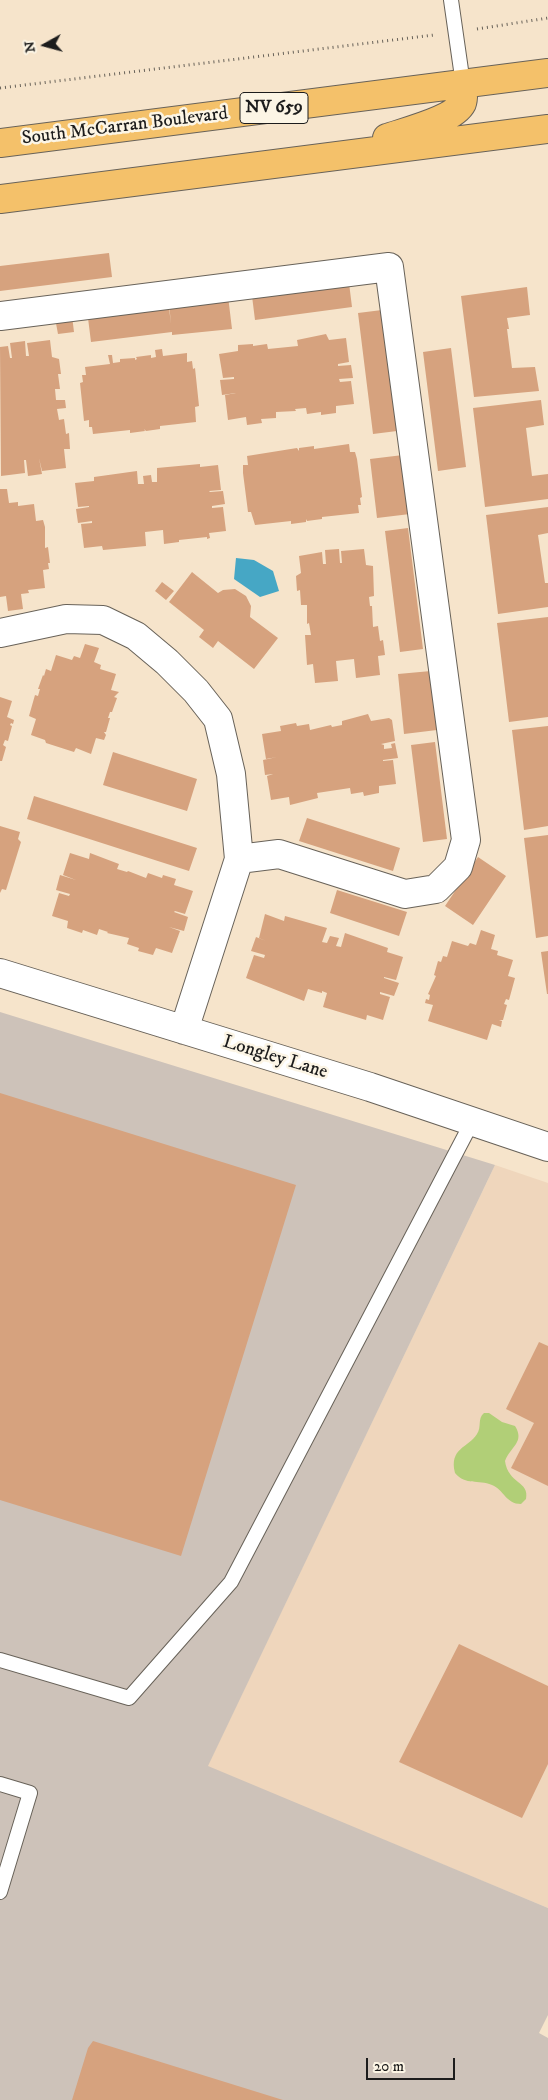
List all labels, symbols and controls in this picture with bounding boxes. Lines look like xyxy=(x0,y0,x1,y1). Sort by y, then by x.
north arrow xyxy=(20,20,70,70)
text: N xyxy=(20,40,40,54)
road number: NV 659 xyxy=(240,92,308,124)
street label: South McCarran Boulevard xyxy=(21,103,229,151)
street label: Longley Lane xyxy=(220,1031,330,1085)
scale bar xyxy=(368,2048,457,2080)
text: 20 m xyxy=(374,2057,404,2076)

